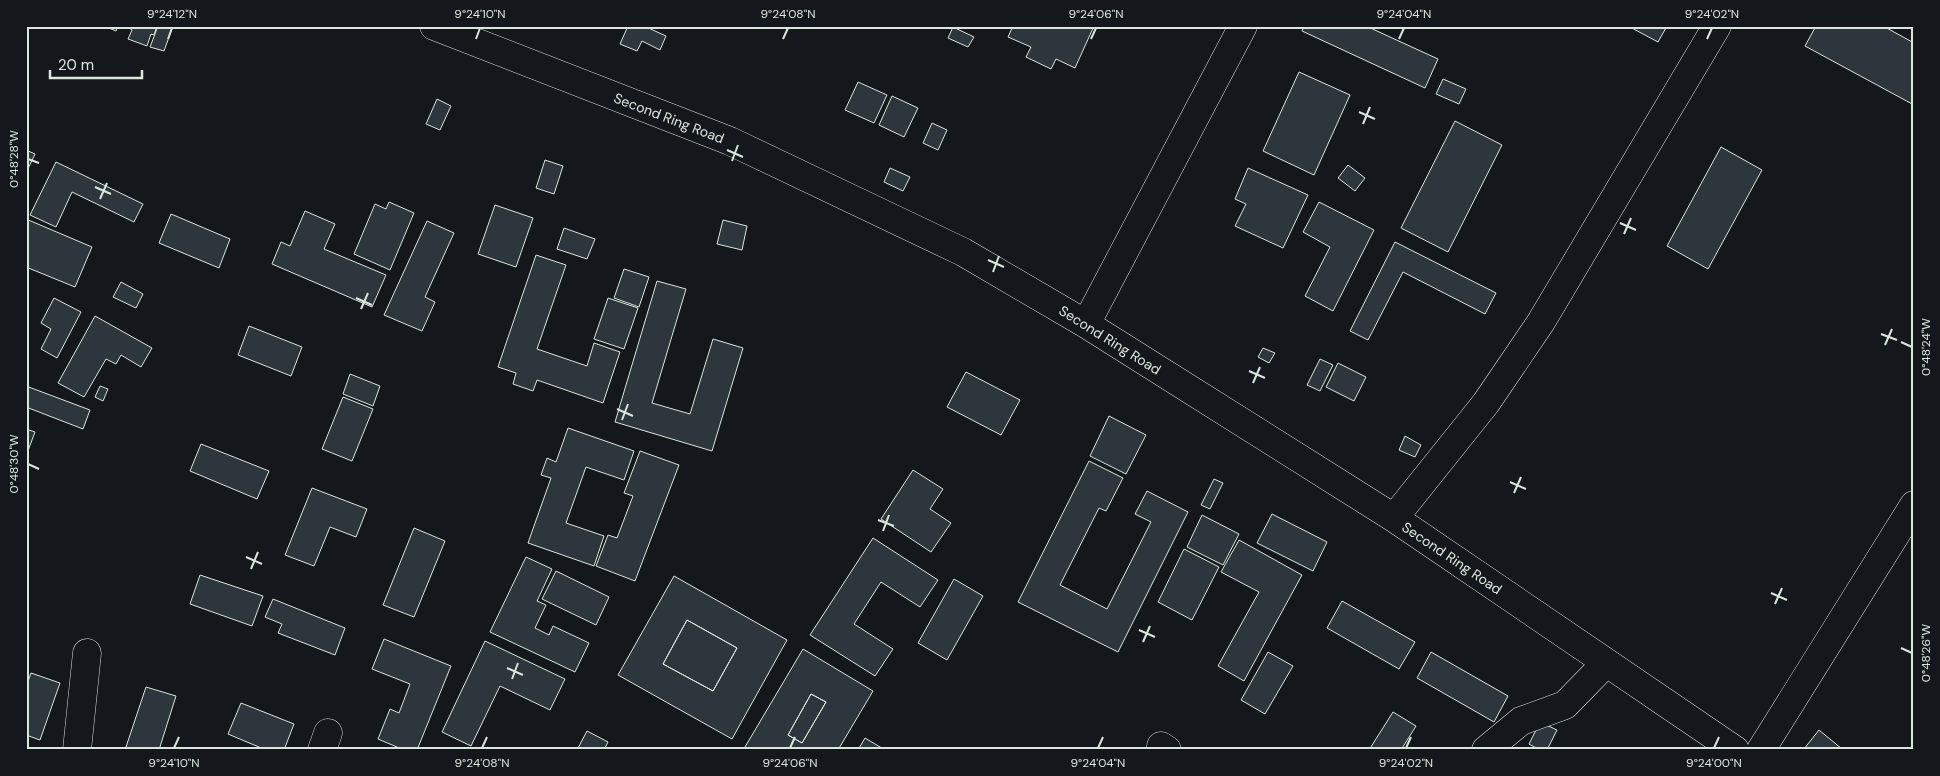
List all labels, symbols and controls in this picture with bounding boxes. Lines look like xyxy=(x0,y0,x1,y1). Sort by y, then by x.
text: 9°24'12"N xyxy=(147,6,197,22)
text: 9°24'10"N xyxy=(454,6,506,22)
text: 9°24'08"N xyxy=(761,6,815,22)
text: 9°24'06"N xyxy=(1068,6,1124,22)
text: 9°24'04"N xyxy=(1377,6,1431,22)
text: 9°24'02"N xyxy=(1685,6,1739,22)
scale bar xyxy=(50,48,142,80)
text: 20 m xyxy=(58,55,94,75)
street label: Second Ring Road xyxy=(611,89,727,147)
text: 0°48'28"W xyxy=(6,130,22,188)
street label: Second Ring Road xyxy=(1056,301,1164,379)
text: 0°48'24"W xyxy=(1918,318,1934,376)
text: 0°48'30"W xyxy=(6,434,22,494)
street label: Second Ring Road xyxy=(1399,518,1505,598)
text: 0°48'26"W xyxy=(1918,623,1934,682)
text: 9°24'10"N xyxy=(148,755,200,771)
text: 9°24'08"N xyxy=(455,755,509,771)
text: 9°24'06"N xyxy=(762,755,818,771)
text: 9°24'04"N xyxy=(1071,755,1125,771)
text: 9°24'02"N xyxy=(1379,755,1433,771)
text: 9°24'00"N xyxy=(1686,755,1742,771)

